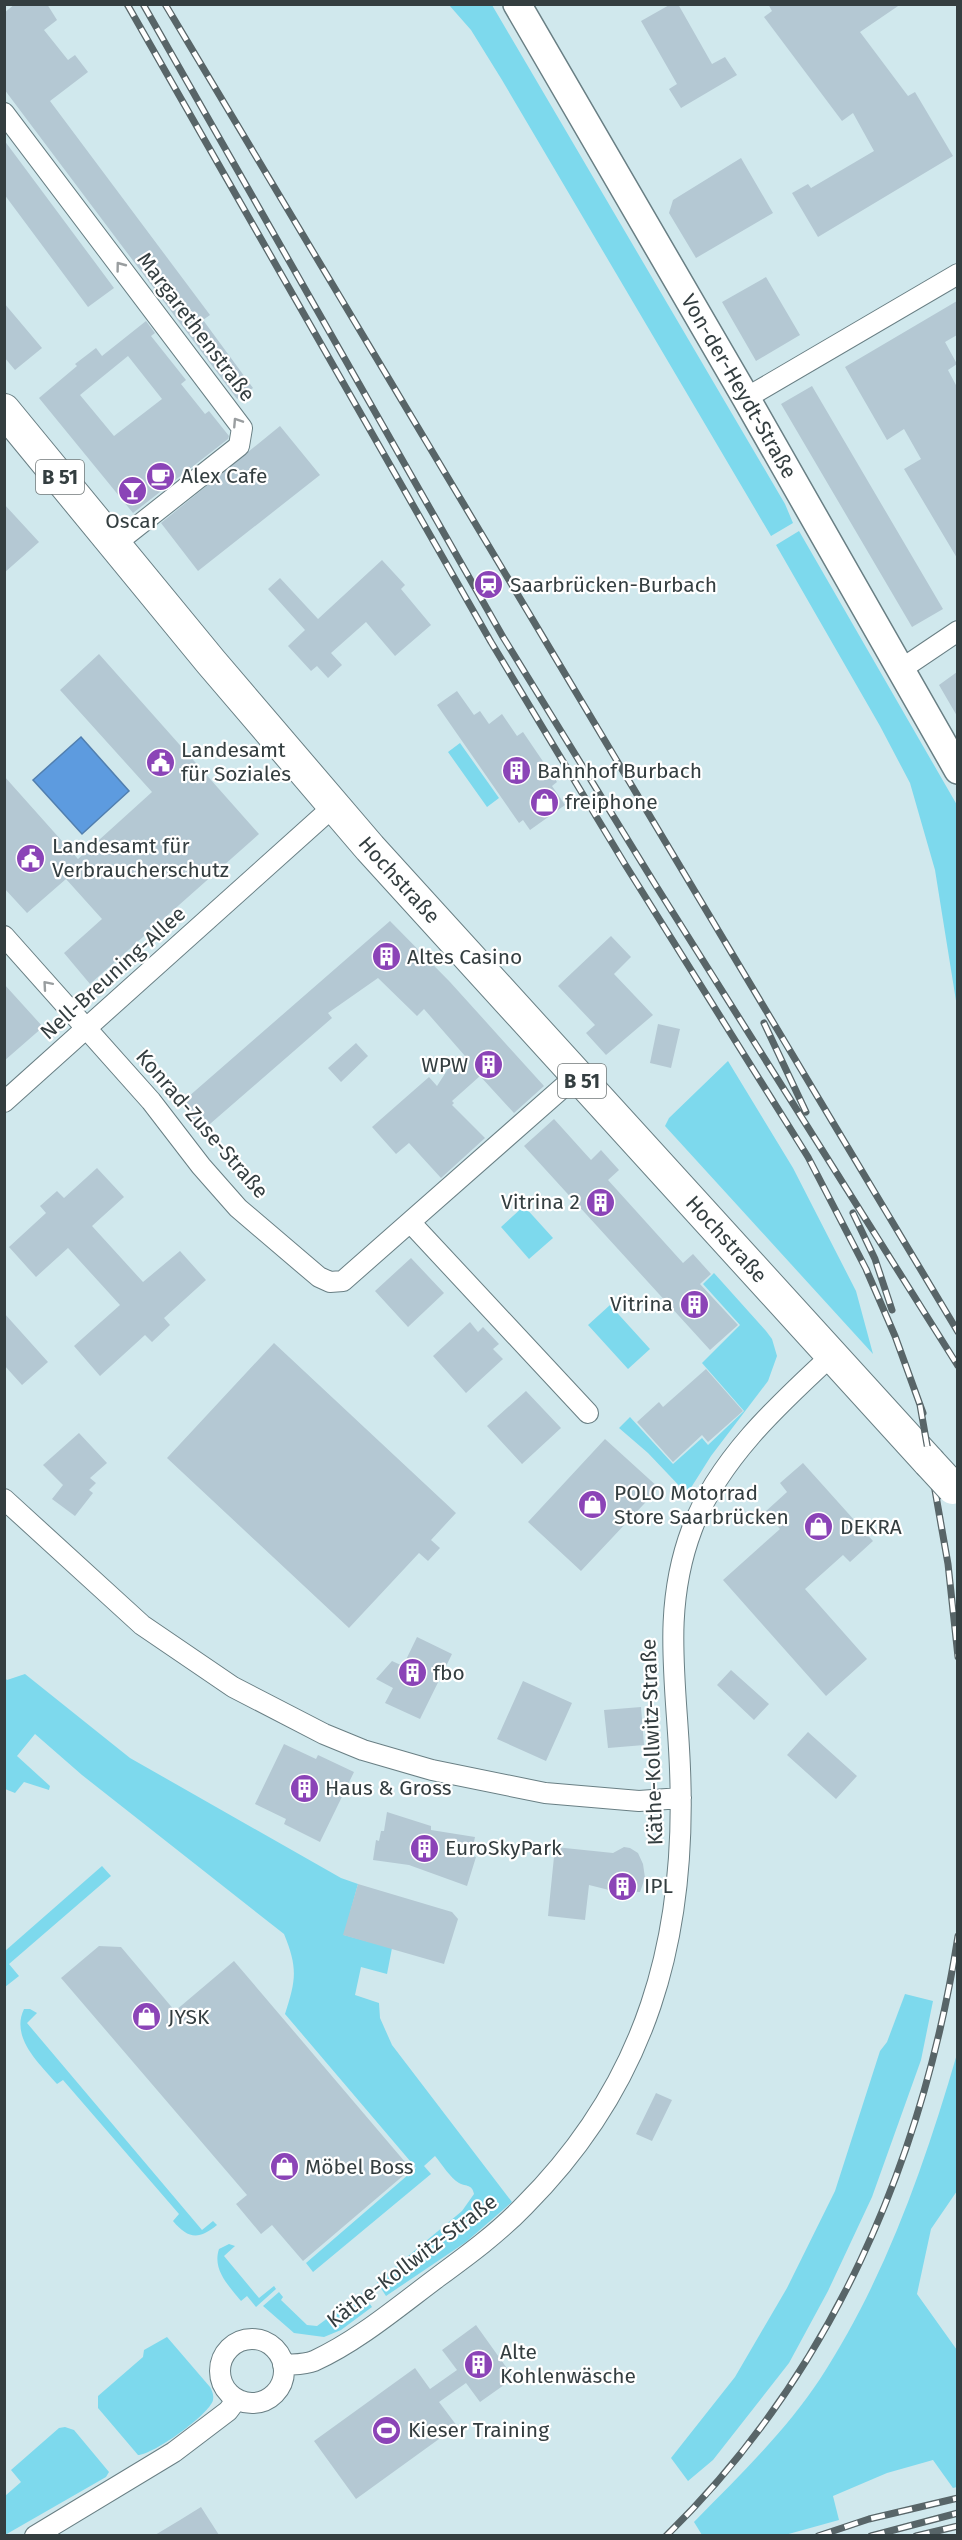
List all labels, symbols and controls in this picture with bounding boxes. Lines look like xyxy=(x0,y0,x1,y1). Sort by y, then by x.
street label: Margarethenstraße xyxy=(131,247,261,407)
one-way arrow xyxy=(116,262,127,273)
street label: Von-der-Heydt-Straße xyxy=(675,289,802,483)
one-way arrow xyxy=(233,418,244,429)
road number: B 51 xyxy=(36,460,84,494)
cafe icon: Alex Cafe xyxy=(144,460,176,492)
place label: Alex Cafe xyxy=(181,463,267,489)
bar icon: Oscar xyxy=(116,474,148,506)
place label: Oscar xyxy=(105,508,159,534)
station icon: Saarbrücken-Burbach xyxy=(473,569,505,601)
place label: Saarbrücken-Burbach xyxy=(510,572,717,598)
place label: Landesamt für Soziales xyxy=(181,737,291,787)
public building icon: Landesamt für Soziales xyxy=(144,746,176,778)
building icon: Bahnhof Burbach xyxy=(500,755,532,787)
place label: Bahnhof Burbach xyxy=(537,758,702,784)
shop icon: freiphone xyxy=(528,786,560,818)
place label: freiphone xyxy=(565,789,658,815)
street label: Hochstraße xyxy=(353,831,445,929)
place label: Landesamt für Verbraucherschutz xyxy=(52,833,229,883)
public building icon: Landesamt für Verbraucherschutz xyxy=(15,842,47,874)
street label: Nell-Breuning-Allee xyxy=(35,901,191,1045)
building icon: Altes Casino xyxy=(370,941,402,973)
place label: Altes Casino xyxy=(407,944,522,970)
one-way arrow xyxy=(43,981,54,991)
street label: Konrad-Zuse-Straße xyxy=(130,1044,274,1204)
building icon: WPW xyxy=(473,1049,505,1081)
place label: WPW xyxy=(421,1052,468,1078)
road number: B 51 xyxy=(558,1064,606,1098)
building icon: Vitrina 2 xyxy=(585,1186,617,1218)
place label: Vitrina 2 xyxy=(501,1189,580,1215)
street label: Hochstraße xyxy=(680,1190,773,1288)
building icon: Vitrina xyxy=(678,1288,710,1320)
place label: Vitrina xyxy=(610,1291,673,1317)
place label: POLO Motorrad Store Saarbrücken xyxy=(614,1480,789,1530)
shop icon: POLO Motorrad Store Saarbrücken xyxy=(577,1489,609,1521)
shop icon: DEKRA xyxy=(803,1511,835,1543)
place label: DEKRA xyxy=(840,1514,902,1540)
street label: Käthe-Kollwitz-Straße xyxy=(635,1638,669,1846)
building icon: fbo xyxy=(396,1657,428,1689)
place label: fbo xyxy=(433,1660,465,1686)
building icon: Haus & Gross xyxy=(288,1772,320,1804)
place label: Haus & Gross xyxy=(325,1775,452,1801)
building icon: EuroSkyPark xyxy=(408,1832,440,1864)
place label: EuroSkyPark xyxy=(445,1835,562,1861)
building icon: IPL xyxy=(607,1870,639,1902)
place label: IPL xyxy=(644,1873,673,1899)
shop icon: JYSK xyxy=(131,2001,163,2033)
place label: JYSK xyxy=(168,2004,210,2030)
shop icon: Möbel Boss xyxy=(268,2151,300,2183)
place label: Möbel Boss xyxy=(305,2154,414,2180)
street label: Käthe-Kollwitz-Straße xyxy=(322,2188,502,2334)
place label: Alte Kohlenwäsche xyxy=(500,2339,636,2389)
building icon: Alte Kohlenwäsche xyxy=(463,2348,495,2380)
sports icon: Kieser Training xyxy=(371,2414,403,2446)
place label: Kieser Training xyxy=(408,2417,549,2443)

